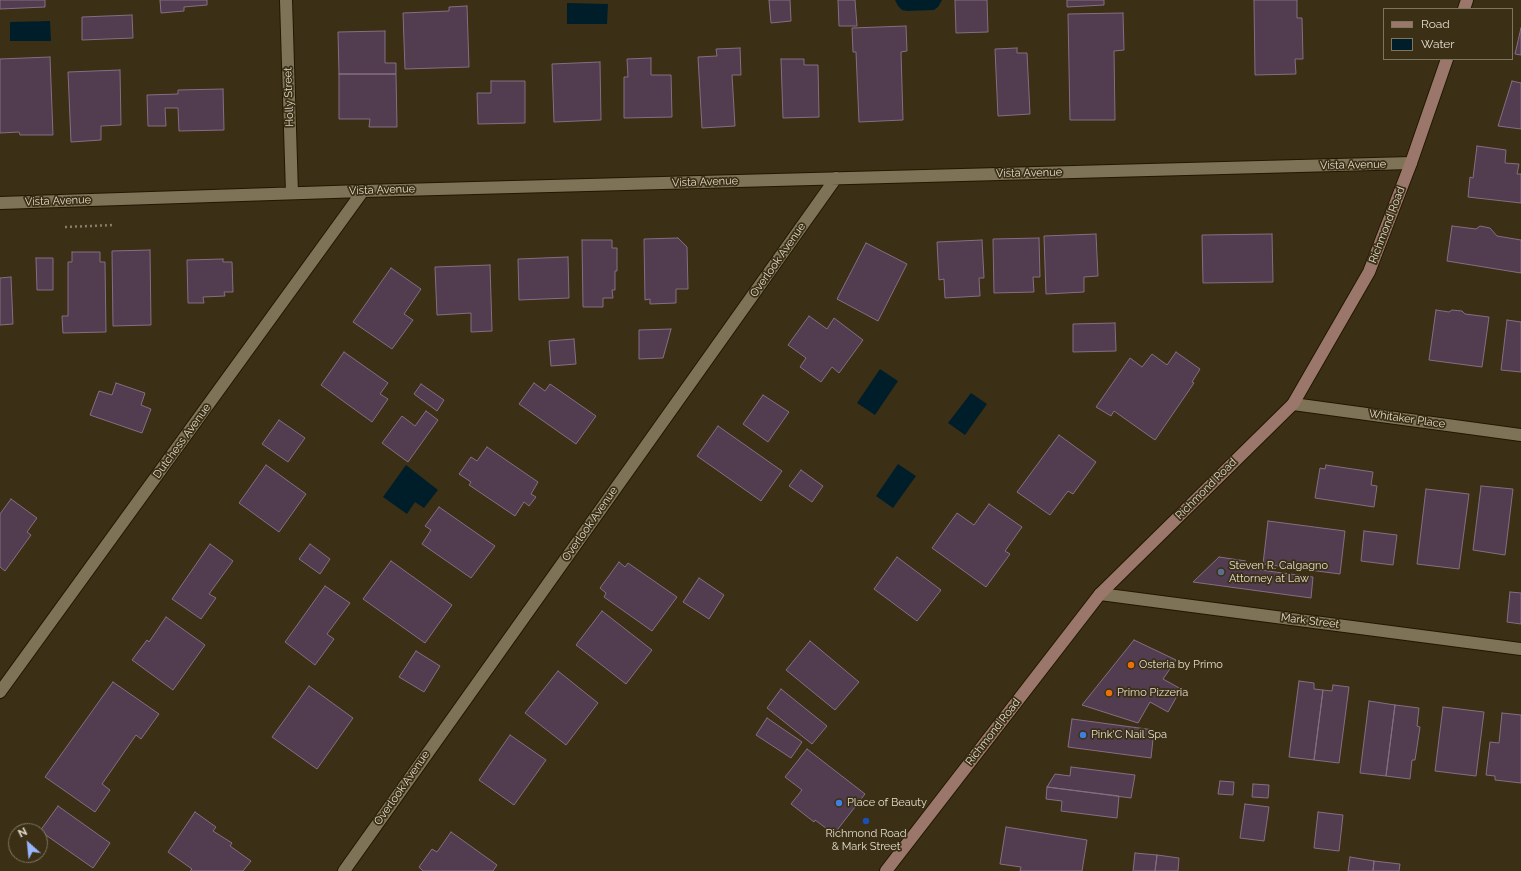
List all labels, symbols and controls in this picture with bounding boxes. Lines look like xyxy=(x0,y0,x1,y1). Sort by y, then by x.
legend xyxy=(1383,8,1513,60)
text: Road xyxy=(1421,17,1450,31)
text: Water xyxy=(1421,37,1455,51)
street label: Holly Street xyxy=(281,67,297,127)
street label: Vista Avenue xyxy=(1320,158,1386,172)
street label: Vista Avenue xyxy=(996,166,1062,180)
street label: Vista Avenue xyxy=(672,174,738,190)
street label: Vista Avenue xyxy=(349,182,415,198)
street label: Richmond Road xyxy=(1366,185,1408,265)
street label: Vista Avenue xyxy=(25,193,91,209)
street label: Overlook Avenue xyxy=(747,220,809,300)
street label: Dutchess Avenue xyxy=(151,401,213,481)
street label: Whitaker Place xyxy=(1368,407,1446,431)
street label: Richmond Road xyxy=(1173,456,1239,522)
street label: Overlook Avenue xyxy=(559,484,621,564)
place label: Steven R. Calgagno Attorney at Law xyxy=(1229,559,1328,585)
marker: Steven R. Calgagno Attorney at Law xyxy=(1216,567,1226,577)
street label: Mark Street xyxy=(1280,611,1340,631)
place label: Osteria by Primo xyxy=(1139,658,1223,672)
marker: Osteria by Primo xyxy=(1126,660,1136,670)
place label: Primo Pizzeria xyxy=(1117,686,1188,700)
marker: Primo Pizzeria xyxy=(1104,688,1114,698)
street label: Richmond Road xyxy=(963,696,1023,768)
place label: Pink'C Nail Spa xyxy=(1091,728,1167,742)
marker: Pink'C Nail Spa xyxy=(1078,730,1088,740)
street label: Overlook Avenue xyxy=(371,748,433,828)
place label: Place of Beauty xyxy=(847,796,927,810)
marker: Place of Beauty xyxy=(834,798,844,808)
marker: Richmond Road & Mark Street xyxy=(861,816,871,826)
north arrow xyxy=(8,823,48,863)
text: N xyxy=(16,825,29,840)
place label: Richmond Road & Mark Street xyxy=(825,827,907,853)

